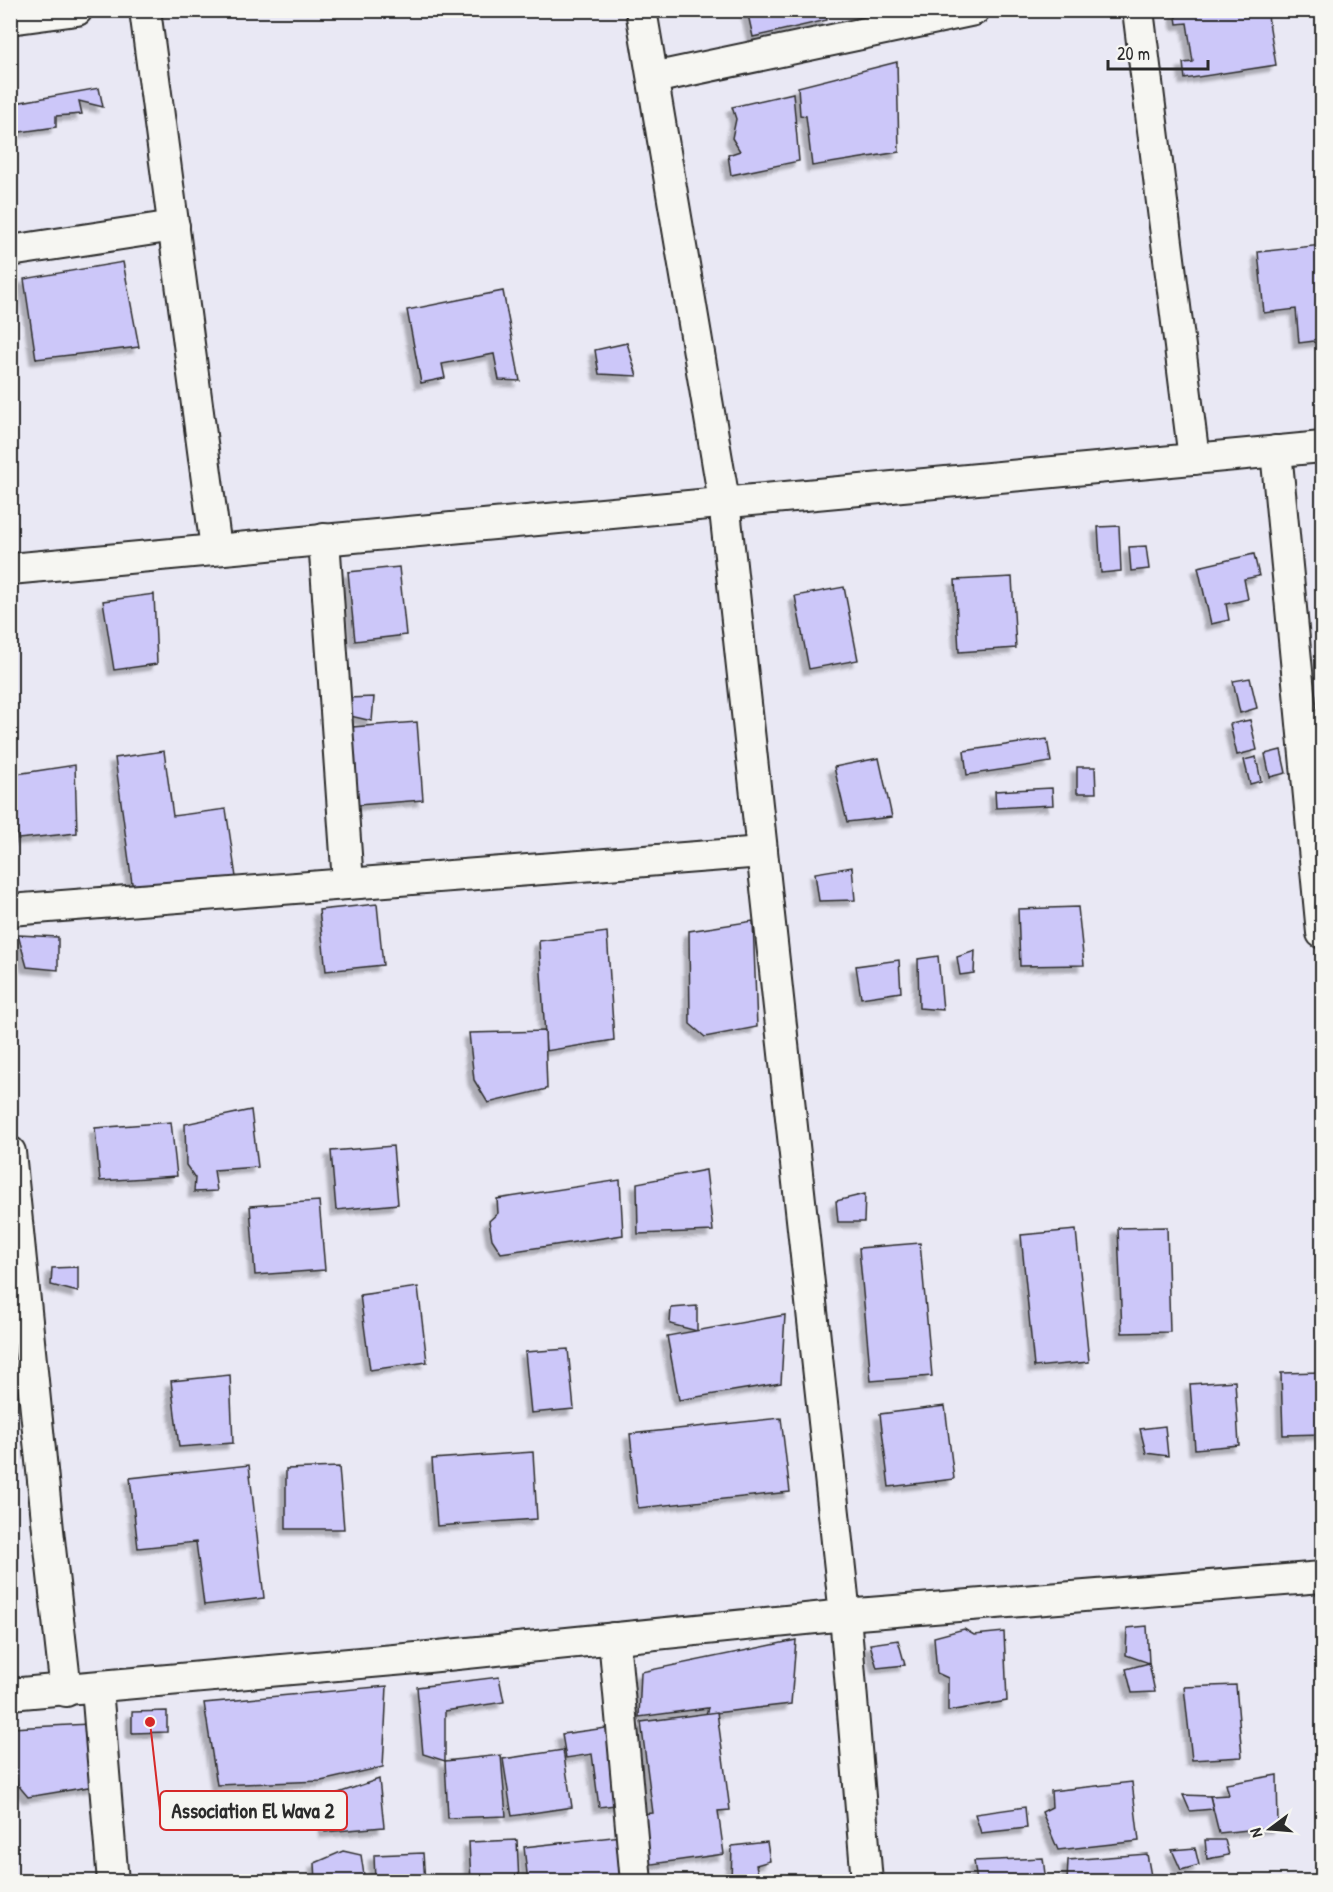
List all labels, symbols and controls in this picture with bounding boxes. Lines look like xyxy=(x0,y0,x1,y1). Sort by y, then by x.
scale bar xyxy=(1108,33,1208,71)
text: 20 m xyxy=(1117,41,1150,66)
callout: Association El Wava 2 xyxy=(160,1791,347,1830)
text: Association El Wava 2 xyxy=(172,1796,335,1825)
north arrow xyxy=(1240,1799,1300,1859)
text: N xyxy=(1244,1826,1267,1840)

